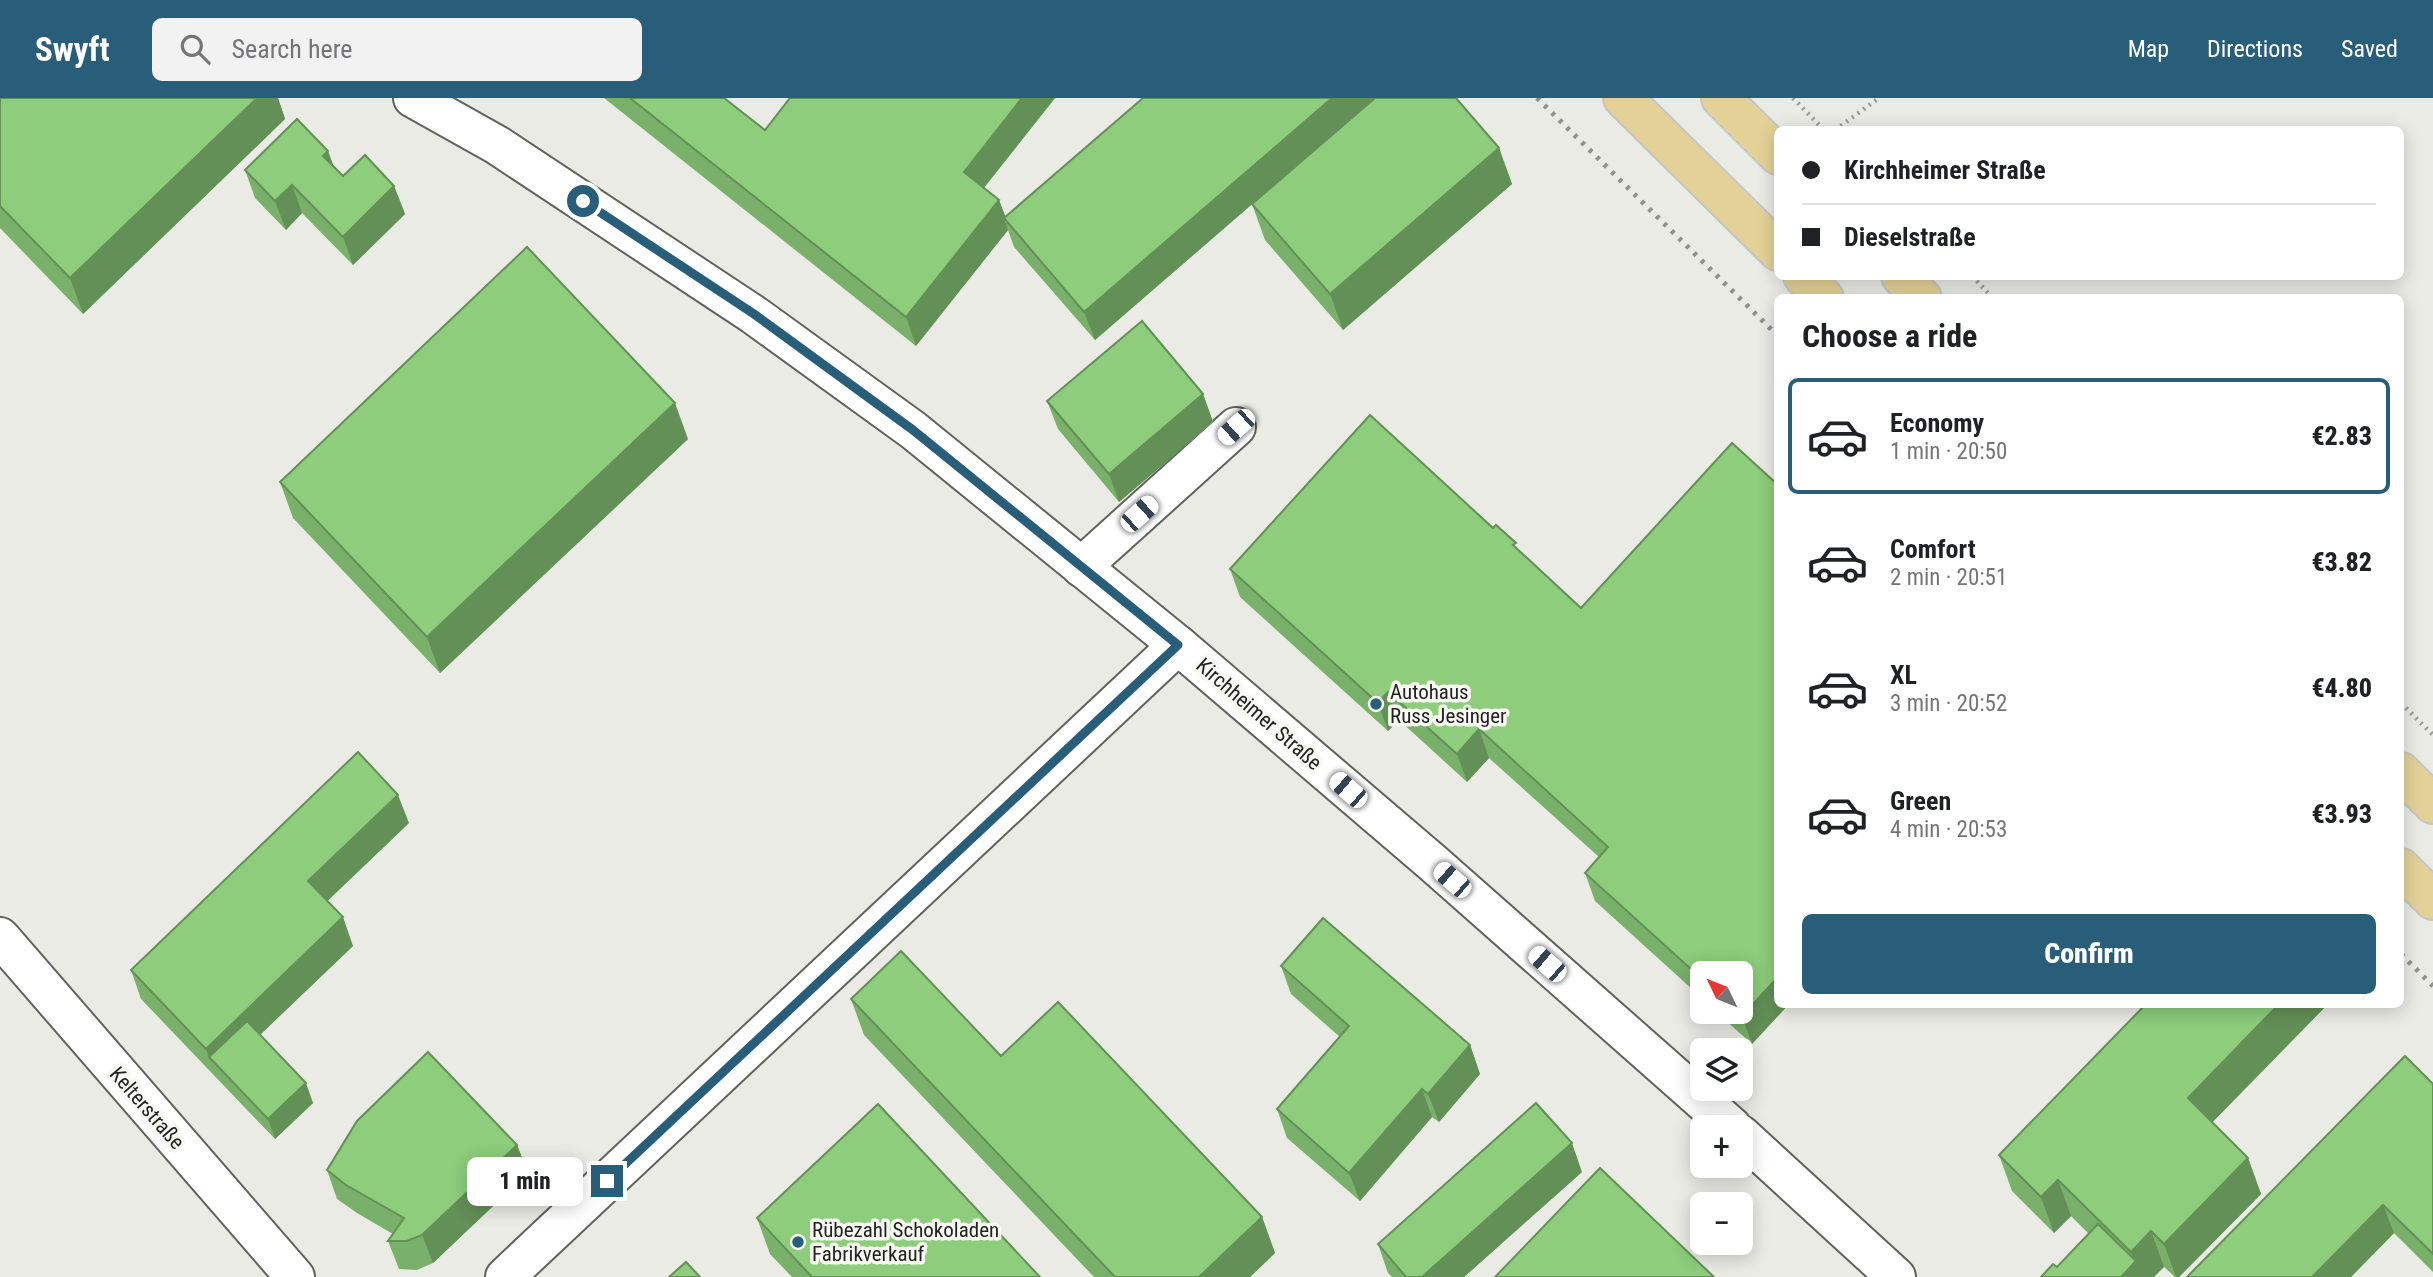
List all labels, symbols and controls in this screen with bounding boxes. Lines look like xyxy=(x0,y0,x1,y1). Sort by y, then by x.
search box xyxy=(152,18,642,81)
text: Swyft xyxy=(35,30,110,69)
icon: search xyxy=(176,30,214,68)
text: Search here xyxy=(232,34,353,64)
text: Map xyxy=(2128,35,2169,63)
text: Directions xyxy=(2207,35,2303,63)
text: Saved xyxy=(2341,35,2398,63)
text: Kirchheimer Straße xyxy=(1844,155,2046,185)
route start xyxy=(567,185,599,217)
text: Dieselstraße xyxy=(1844,222,1976,252)
text: Choose a ride xyxy=(1802,317,1977,355)
car xyxy=(1214,405,1259,449)
icon: car xyxy=(1806,405,1869,468)
text: Economy xyxy=(1890,408,1984,438)
text: €2.83 xyxy=(2311,421,2372,451)
text: 1 min · 20:50 xyxy=(1890,438,2007,465)
car xyxy=(1117,492,1162,536)
icon: car xyxy=(1806,531,1869,594)
text: Comfort xyxy=(1890,534,1976,564)
text: €3.82 xyxy=(2311,547,2372,577)
text: 2 min · 20:51 xyxy=(1890,564,2007,591)
street label: Kirchheimer Straße xyxy=(1192,653,1327,775)
icon: car xyxy=(1806,657,1869,720)
text: XL xyxy=(1890,660,1917,690)
text: €4.80 xyxy=(2311,673,2372,703)
place label: Autohaus Russ Jesinger xyxy=(1390,680,1506,728)
text: 3 min · 20:52 xyxy=(1890,690,2007,717)
marker: Autohaus Russ Jesinger xyxy=(1368,696,1384,712)
car xyxy=(1326,768,1371,812)
icon: car xyxy=(1806,783,1869,846)
text: Green xyxy=(1890,786,1951,816)
text: €3.93 xyxy=(2311,799,2372,829)
text: 4 min · 20:53 xyxy=(1890,816,2007,843)
car xyxy=(1430,858,1475,902)
button: Confirm xyxy=(1802,914,2376,994)
car xyxy=(1525,942,1570,986)
north arrow xyxy=(1690,961,1754,1024)
map controls xyxy=(1690,961,1753,1255)
button: layers xyxy=(1690,1038,1753,1101)
street label: Kelterstraße xyxy=(105,1062,189,1154)
button: + xyxy=(1690,1115,1753,1178)
callout: 1 min xyxy=(467,1156,582,1206)
route end xyxy=(591,1165,623,1197)
text: 1 min xyxy=(499,1168,551,1195)
button: − xyxy=(1690,1192,1753,1255)
place label: Rübezahl Schokoladen Fabrikverkauf xyxy=(812,1218,999,1266)
marker: Rübezahl Schokoladen Fabrikverkauf xyxy=(790,1234,806,1250)

